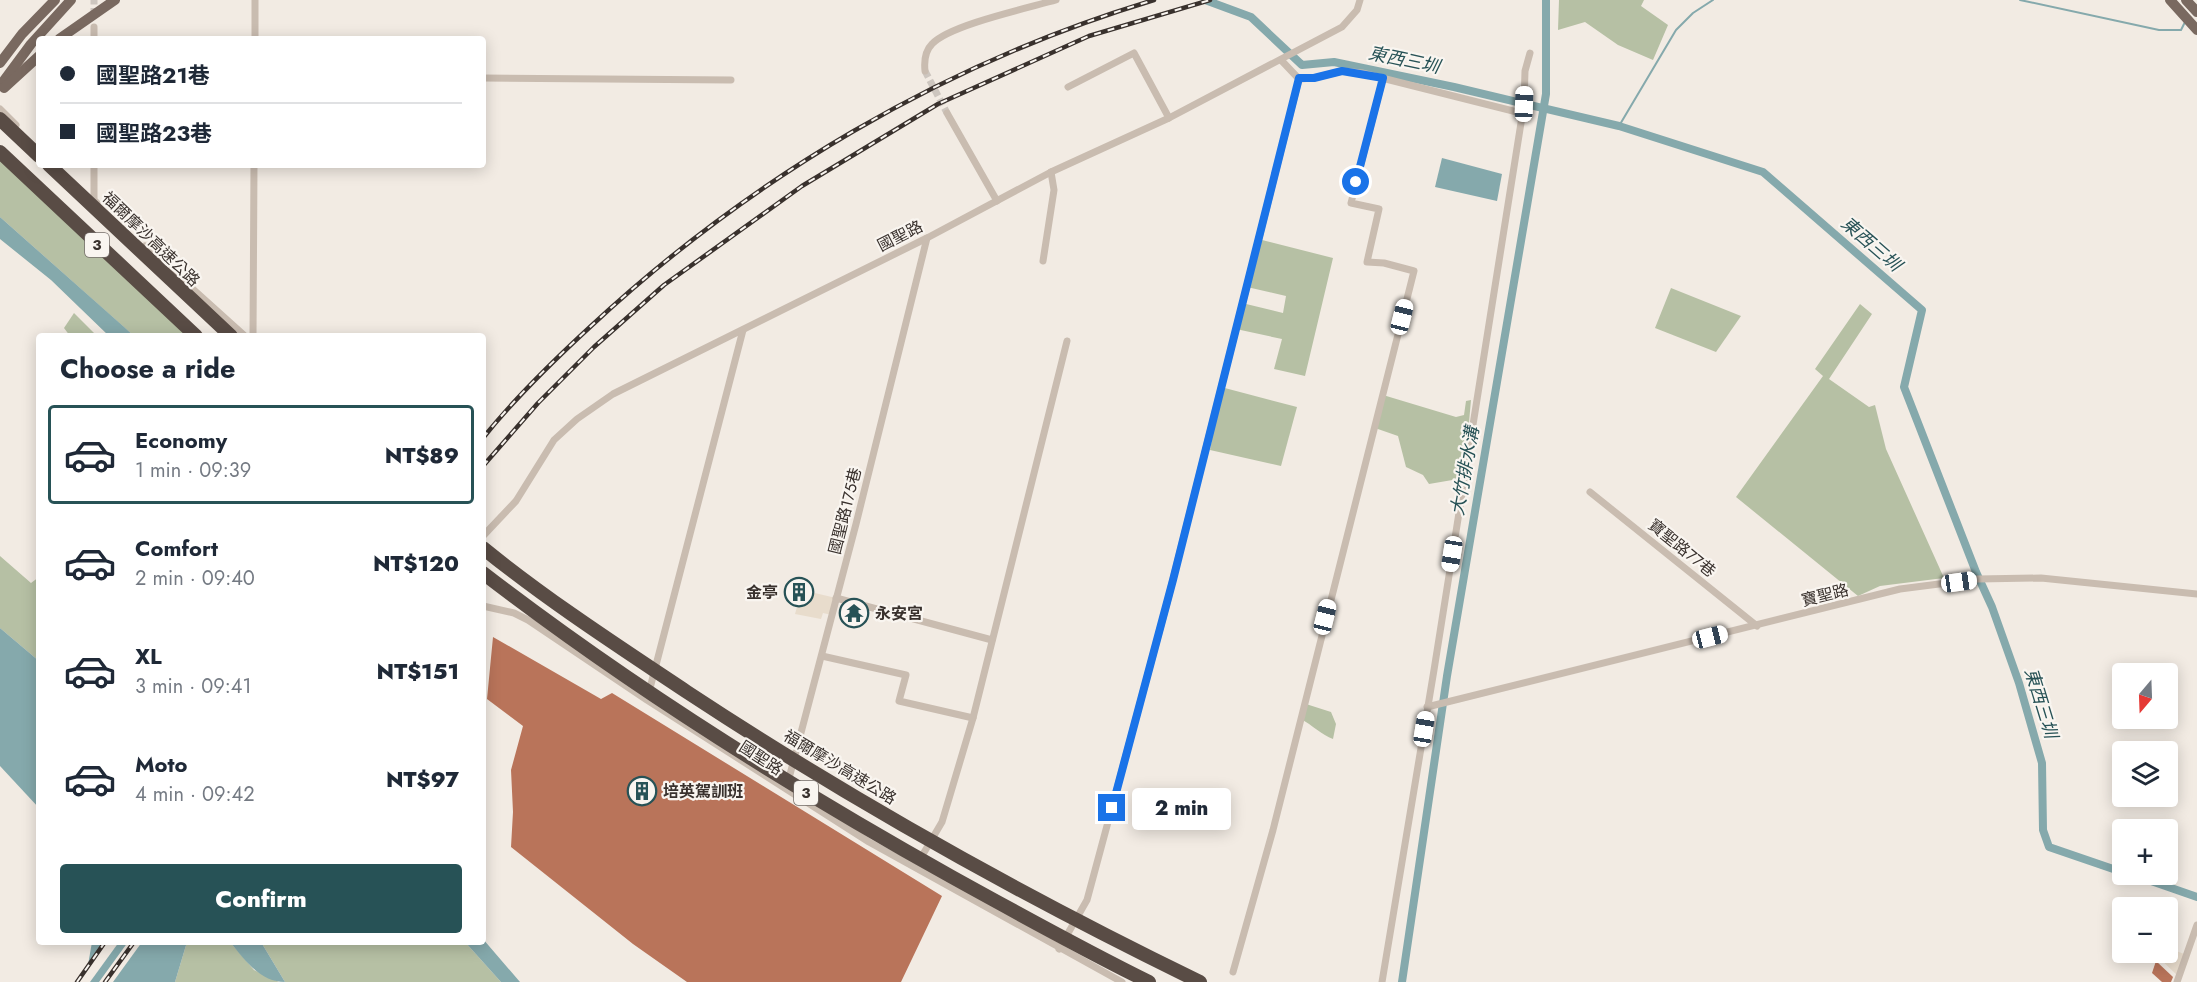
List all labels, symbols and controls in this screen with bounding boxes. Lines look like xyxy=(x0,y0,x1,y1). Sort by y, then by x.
water label: 東西三圳 xyxy=(1366,40,1445,81)
text: 國聖路21巷 xyxy=(96,59,210,91)
car xyxy=(1514,86,1534,122)
text: 國聖路23巷 xyxy=(96,117,212,149)
route start xyxy=(1342,168,1369,195)
street label: 福爾摩沙高速公路 xyxy=(97,186,205,292)
water label: 東西三圳 xyxy=(1835,211,1909,279)
street label: 國聖路 xyxy=(873,215,927,257)
road number: 3 xyxy=(85,233,109,257)
car xyxy=(1389,297,1415,337)
text: Choose a ride xyxy=(60,349,235,388)
water label: 大竹排水溝 xyxy=(1444,421,1486,518)
text: Economy xyxy=(135,424,227,456)
icon: car xyxy=(63,428,117,482)
text: NT$89 xyxy=(385,439,459,471)
text: 1 min · 09:39 xyxy=(135,456,251,485)
street label: 國聖路175巷 xyxy=(823,465,867,557)
street label: 寶聖路77巷 xyxy=(1643,514,1721,582)
text: Comfort xyxy=(135,532,218,564)
car xyxy=(1440,535,1464,573)
icon: car xyxy=(63,536,117,590)
text: NT$120 xyxy=(373,547,459,579)
text: 2 min · 09:40 xyxy=(135,564,255,593)
car xyxy=(1940,571,1978,593)
building icon: 金亭 xyxy=(783,576,815,608)
street label: 寶聖路 xyxy=(1799,578,1851,612)
place label: 金亭 xyxy=(746,581,778,604)
temple icon: 永安宮 xyxy=(838,597,870,629)
car xyxy=(1312,597,1338,637)
place label: 永安宮 xyxy=(875,602,923,625)
car xyxy=(1690,624,1730,650)
text: XL xyxy=(135,640,162,672)
icon: car xyxy=(63,644,117,698)
text: NT$151 xyxy=(377,655,459,687)
north arrow xyxy=(2112,663,2178,729)
map controls xyxy=(2112,663,2178,963)
water label: 東西三圳 xyxy=(2018,665,2065,744)
text: 3 min · 09:41 xyxy=(135,672,251,701)
car xyxy=(1412,710,1436,748)
street label: 福爾摩沙高速公路 xyxy=(779,724,901,810)
street label: 國聖路 xyxy=(735,735,787,781)
button: layers xyxy=(2112,741,2178,807)
text: Moto xyxy=(135,748,188,780)
icon: car xyxy=(63,752,117,806)
text: NT$97 xyxy=(386,763,459,795)
building icon: 培英駕訓班 xyxy=(626,775,658,807)
text: 4 min · 09:42 xyxy=(135,780,255,809)
place label: 培英駕訓班 xyxy=(663,780,743,803)
road number: 3 xyxy=(794,781,818,805)
callout: 2 min xyxy=(1133,787,1232,829)
route end xyxy=(1098,794,1125,821)
text: 2 min xyxy=(1155,794,1208,823)
button: + xyxy=(2112,819,2178,885)
button: Confirm xyxy=(60,864,462,933)
button: − xyxy=(2112,897,2178,963)

